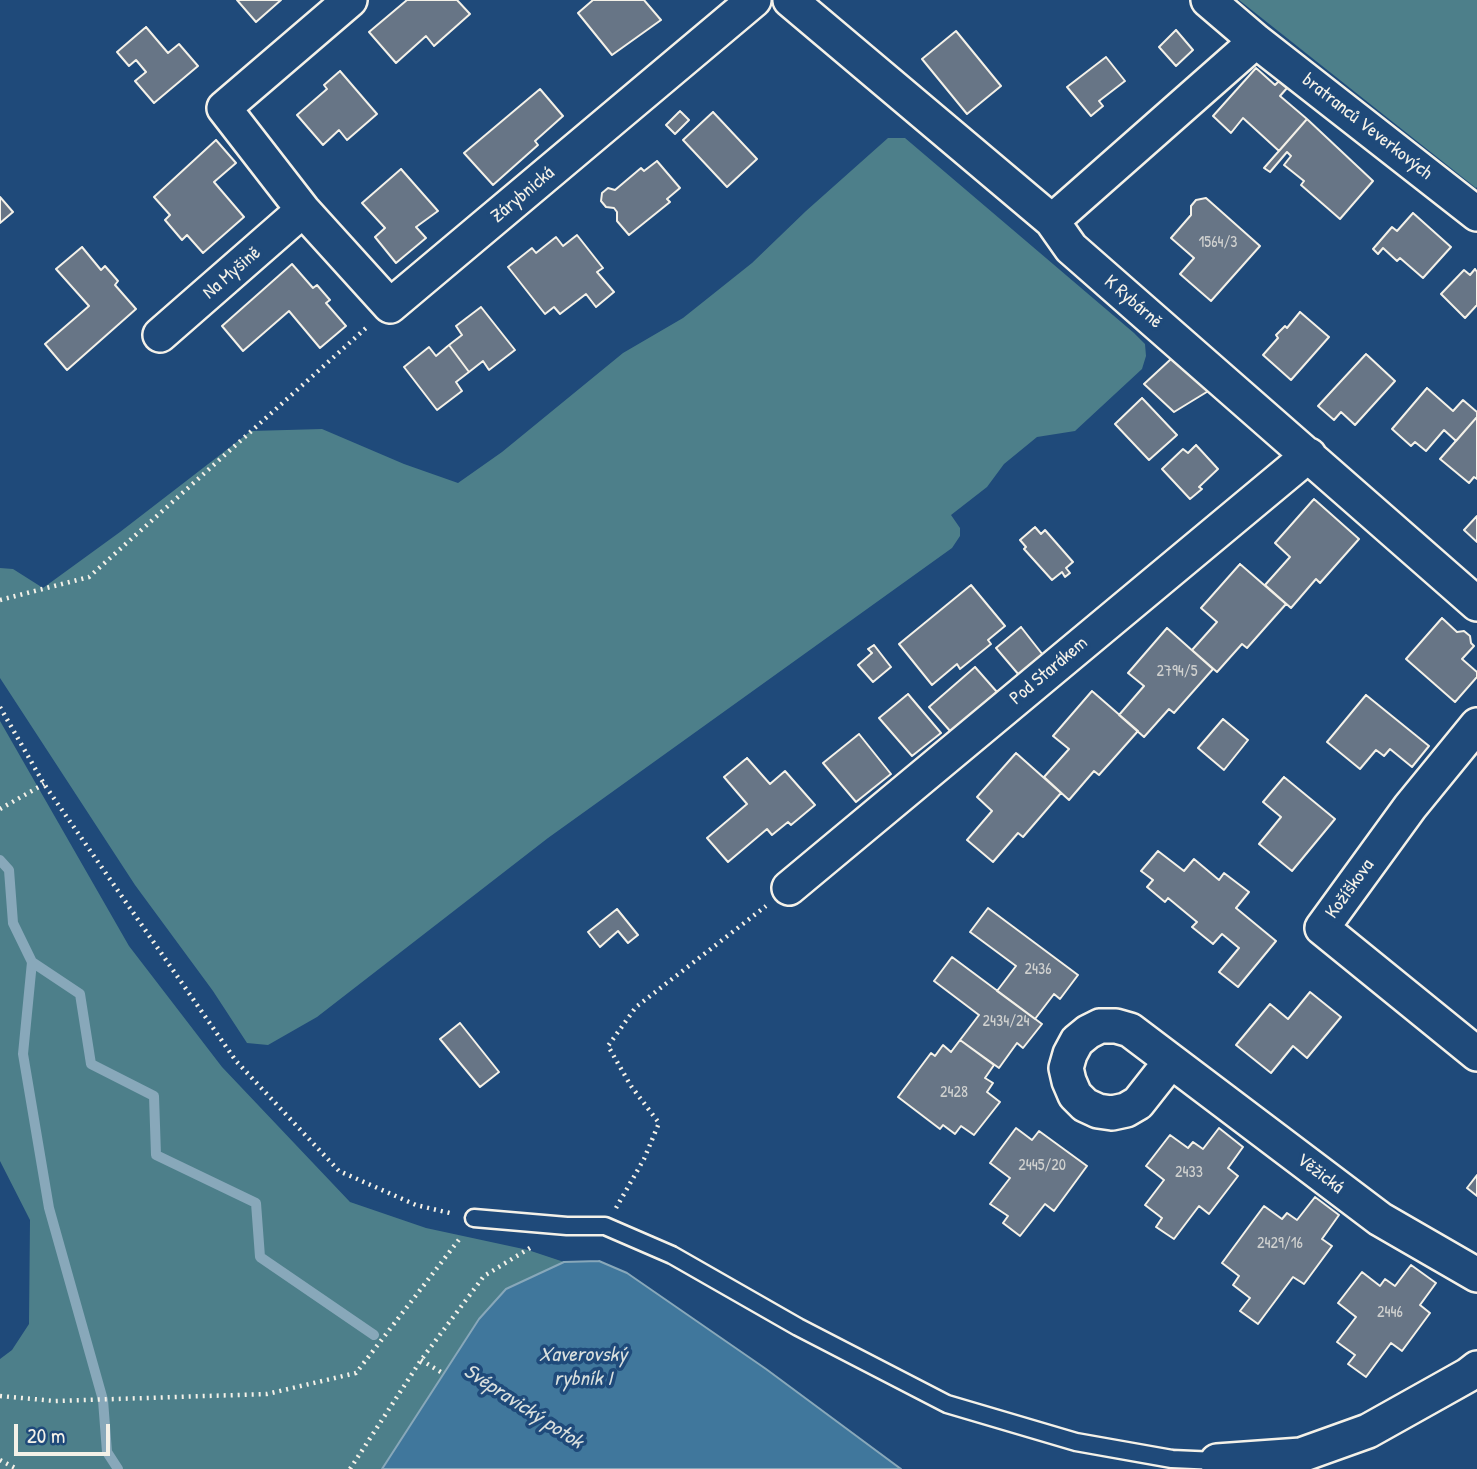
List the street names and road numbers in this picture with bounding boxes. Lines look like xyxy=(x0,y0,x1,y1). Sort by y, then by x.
street label: bratranců Veverkových xyxy=(1297,69,1437,185)
street label: Zárybnická xyxy=(487,162,559,228)
street label: Na Myšině xyxy=(198,242,266,304)
street label: K Rybárně xyxy=(1099,271,1167,333)
street label: Pod Starákem xyxy=(1006,632,1092,710)
street label: Kožíškova xyxy=(1321,855,1379,923)
street label: Věžická xyxy=(1292,1149,1348,1199)

